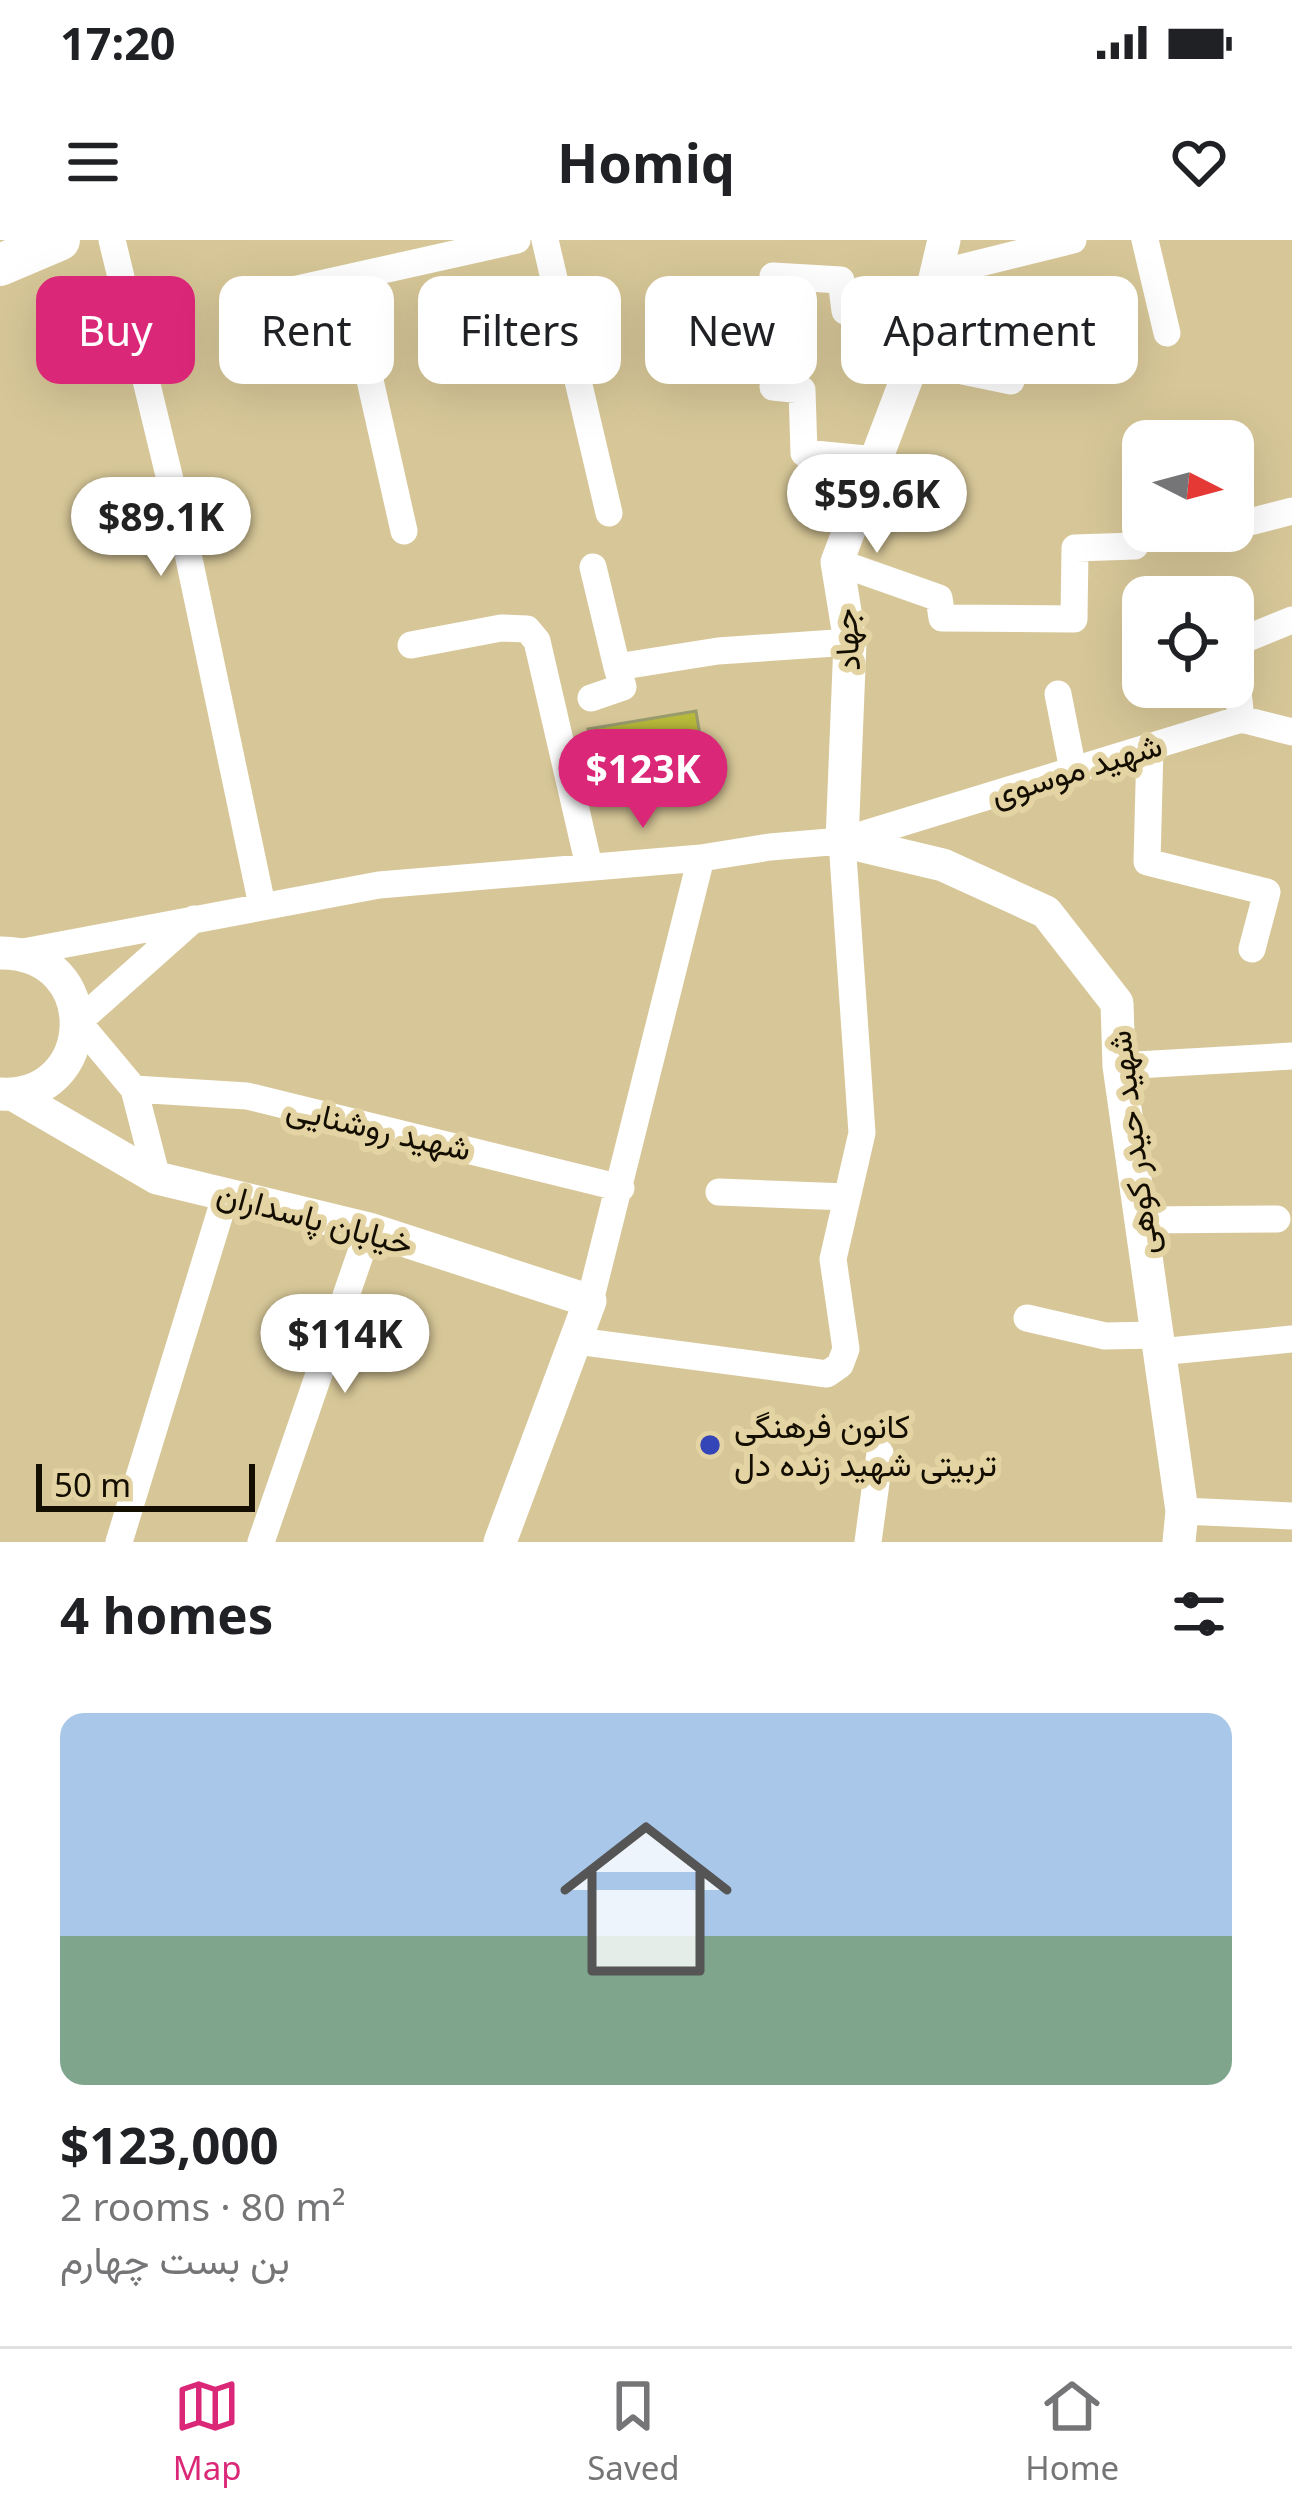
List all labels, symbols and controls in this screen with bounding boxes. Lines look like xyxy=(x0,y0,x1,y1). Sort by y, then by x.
text: 17:20 xyxy=(60,12,176,73)
text: Homiq xyxy=(557,125,735,199)
icon: menu xyxy=(60,129,126,195)
icon: heart xyxy=(1166,129,1232,195)
chip: Buy xyxy=(36,276,195,384)
chip: Rent xyxy=(219,276,394,384)
chip: Filters xyxy=(418,276,621,384)
chip: New xyxy=(645,276,817,384)
chip: Apartment xyxy=(841,276,1138,384)
north arrow xyxy=(1122,420,1254,552)
map controls xyxy=(1122,420,1254,708)
pin: $59.6K xyxy=(779,454,975,556)
text: $59.6K xyxy=(814,466,940,519)
pin: $89.1K xyxy=(63,477,259,579)
text: $89.1K xyxy=(98,489,224,542)
button: locate xyxy=(1122,576,1254,708)
street label: جهاد xyxy=(821,607,870,673)
street label: شهید موسوی xyxy=(985,721,1167,816)
pin: $123K xyxy=(559,729,727,831)
text: $123K xyxy=(585,741,701,794)
street label: شهید حیدر کوهی xyxy=(1095,1028,1168,1258)
street label: شهید روشنایی xyxy=(282,1084,476,1171)
street label: خیابان پاسداران xyxy=(212,1170,418,1266)
pin: $114K xyxy=(261,1294,429,1396)
text: $114K xyxy=(287,1306,403,1359)
place label: کانون فرهنگی تربیتی شهید زنده دل xyxy=(734,1403,997,1486)
marker: کانون فرهنگی تربیتی شهید زنده دل xyxy=(697,1432,723,1458)
scale bar xyxy=(36,1458,255,1511)
text: 50 m xyxy=(54,1462,131,1507)
text: 4 homes xyxy=(60,1579,273,1649)
icon: filters xyxy=(1166,1581,1232,1647)
icon: home xyxy=(538,1791,754,2007)
text: $123,000 xyxy=(60,2109,279,2179)
text: 2 rooms · 80 m² xyxy=(60,2179,346,2232)
text: بن بست چهارم xyxy=(60,2232,290,2285)
tab: Map xyxy=(173,2373,242,2490)
tab: Saved xyxy=(587,2373,680,2490)
tab: Home xyxy=(1025,2373,1119,2490)

